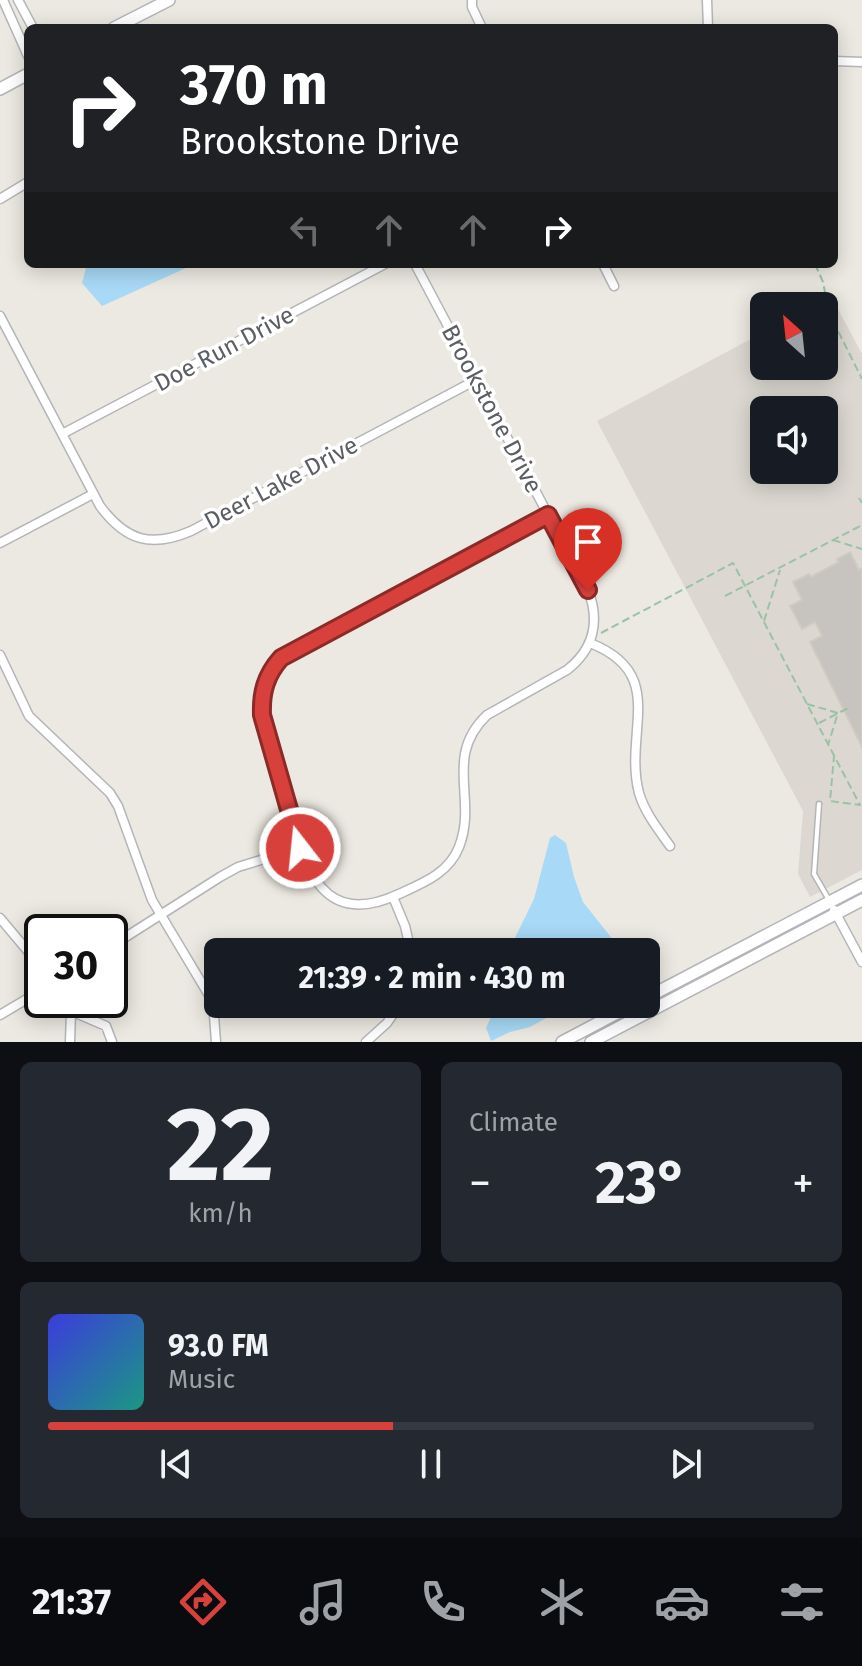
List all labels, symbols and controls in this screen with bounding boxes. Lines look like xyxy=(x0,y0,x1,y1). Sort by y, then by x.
text: 370 m xyxy=(180,52,328,119)
icon: right xyxy=(48,56,152,160)
text: Brookstone Drive xyxy=(180,120,460,164)
icon: left xyxy=(283,208,327,252)
icon: ahead xyxy=(367,208,411,252)
icon: ahead xyxy=(451,208,495,252)
icon: right xyxy=(535,208,579,252)
north arrow xyxy=(750,292,838,380)
map controls xyxy=(750,292,838,484)
street label: Doe Run Drive xyxy=(149,300,299,398)
street label: Brookstone Drive xyxy=(436,320,548,498)
button: sound xyxy=(750,396,838,484)
street label: Deer Lake Drive xyxy=(199,431,363,535)
pin xyxy=(554,508,622,590)
icon: arrive xyxy=(566,520,610,564)
position arrow xyxy=(258,806,342,890)
speed limit sign: 30 xyxy=(24,914,128,1018)
text: 21:39 · 2 min · 430 m xyxy=(298,960,566,996)
text: 22 xyxy=(167,1083,274,1208)
text: Climate xyxy=(469,1107,558,1138)
text: 23° xyxy=(595,1147,688,1219)
text: − xyxy=(469,1157,491,1210)
text: + xyxy=(792,1157,814,1210)
text: km/h xyxy=(188,1198,253,1229)
text: 93.0 FM xyxy=(168,1328,269,1364)
text: Music xyxy=(168,1364,235,1395)
icon: previous xyxy=(154,1442,198,1486)
icon: pause xyxy=(409,1442,453,1486)
icon: next xyxy=(664,1442,708,1486)
icon: directions xyxy=(175,1574,231,1630)
icon: music xyxy=(295,1574,351,1630)
icon: phone xyxy=(415,1574,471,1630)
icon: climate xyxy=(534,1574,590,1630)
icon: car xyxy=(654,1574,710,1630)
icon: filters xyxy=(774,1574,830,1630)
text: 21:37 xyxy=(32,1580,111,1624)

